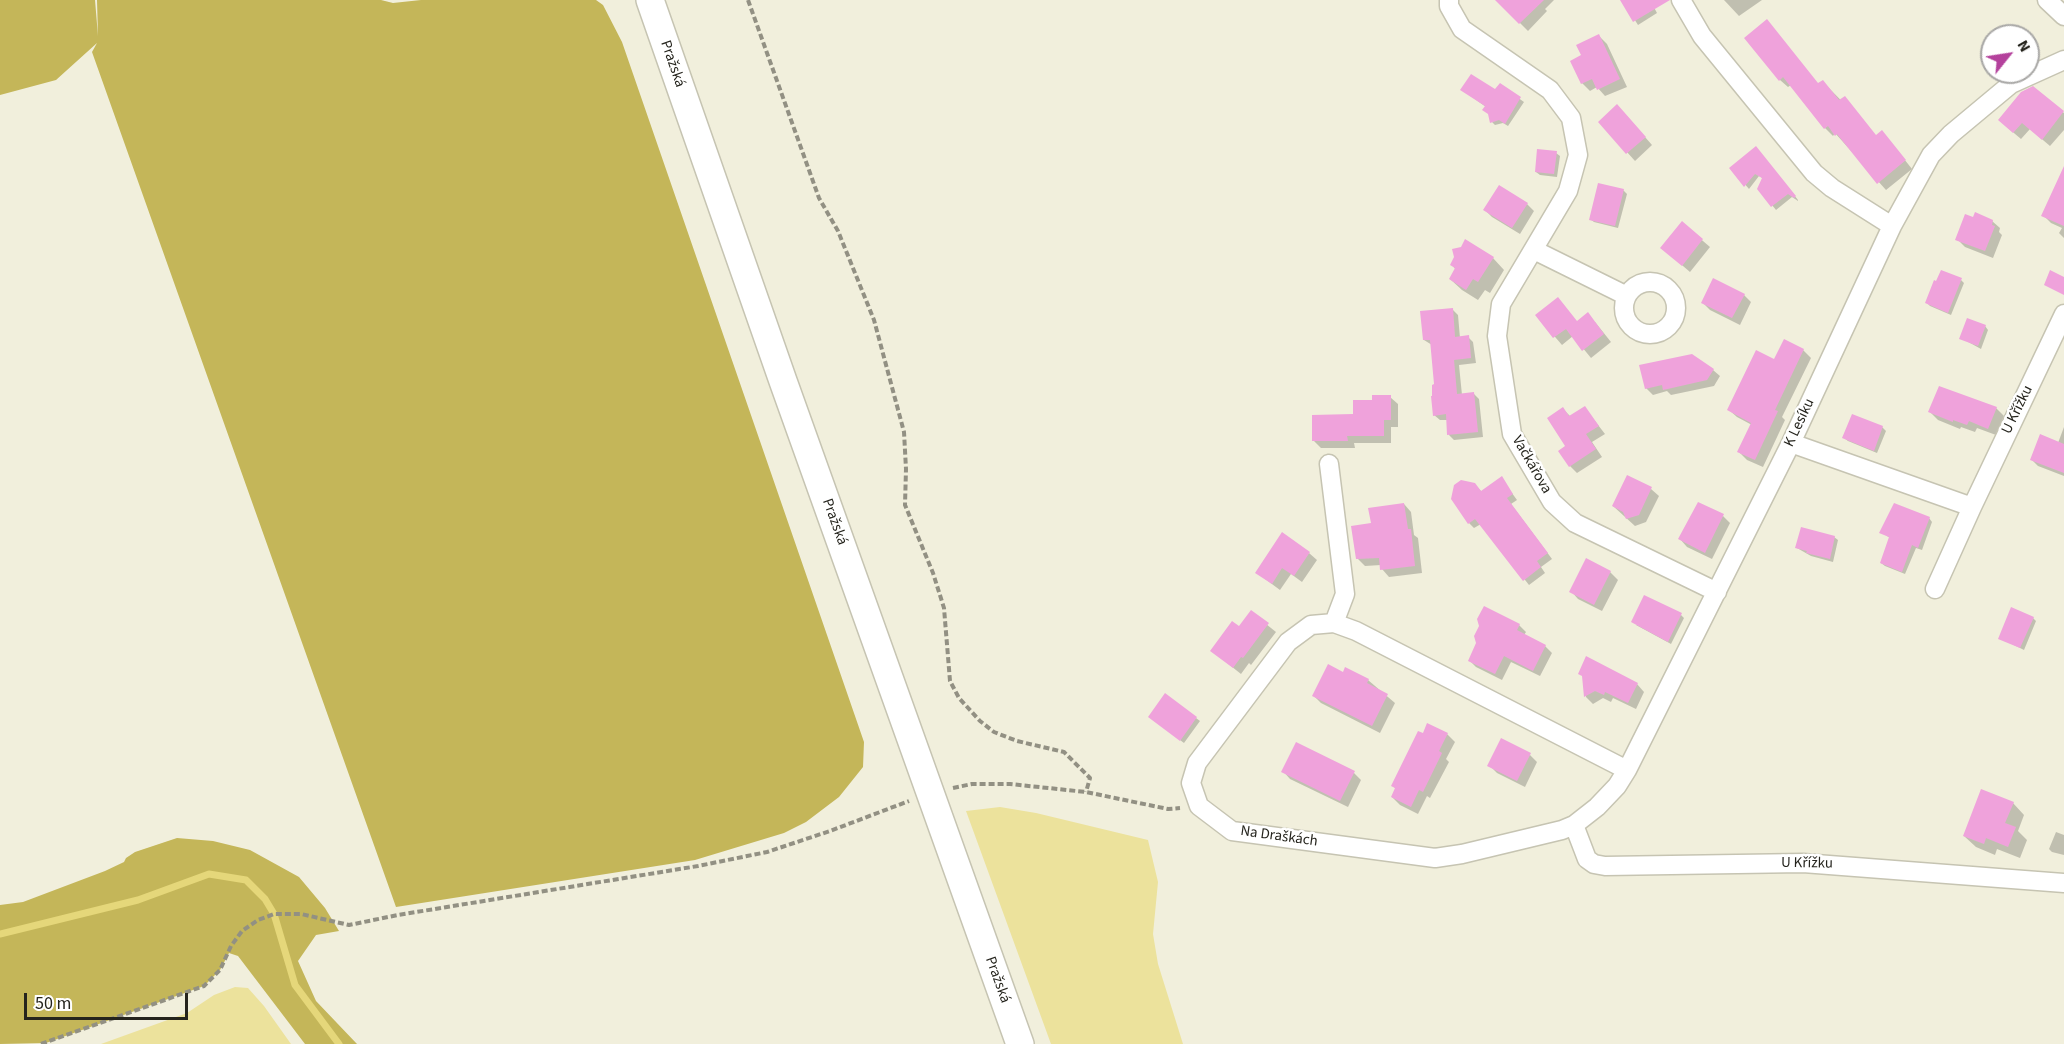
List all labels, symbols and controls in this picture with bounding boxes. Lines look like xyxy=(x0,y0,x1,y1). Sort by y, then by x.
north arrow xyxy=(1980,24,2040,84)
text: N xyxy=(2012,36,2036,56)
street label: Pražská xyxy=(656,38,688,90)
street label: U Křížku xyxy=(1999,383,2037,437)
street label: K Lesíku xyxy=(1781,396,1819,450)
street label: Vačkářova xyxy=(1507,433,1555,497)
street label: Pražská xyxy=(817,496,851,548)
street label: Na Draškách xyxy=(1239,823,1319,851)
street label: U Křížku xyxy=(1781,855,1833,873)
street label: Pražská xyxy=(980,954,1014,1006)
scale bar xyxy=(27,981,190,1019)
text: 50 m xyxy=(35,991,71,1016)

